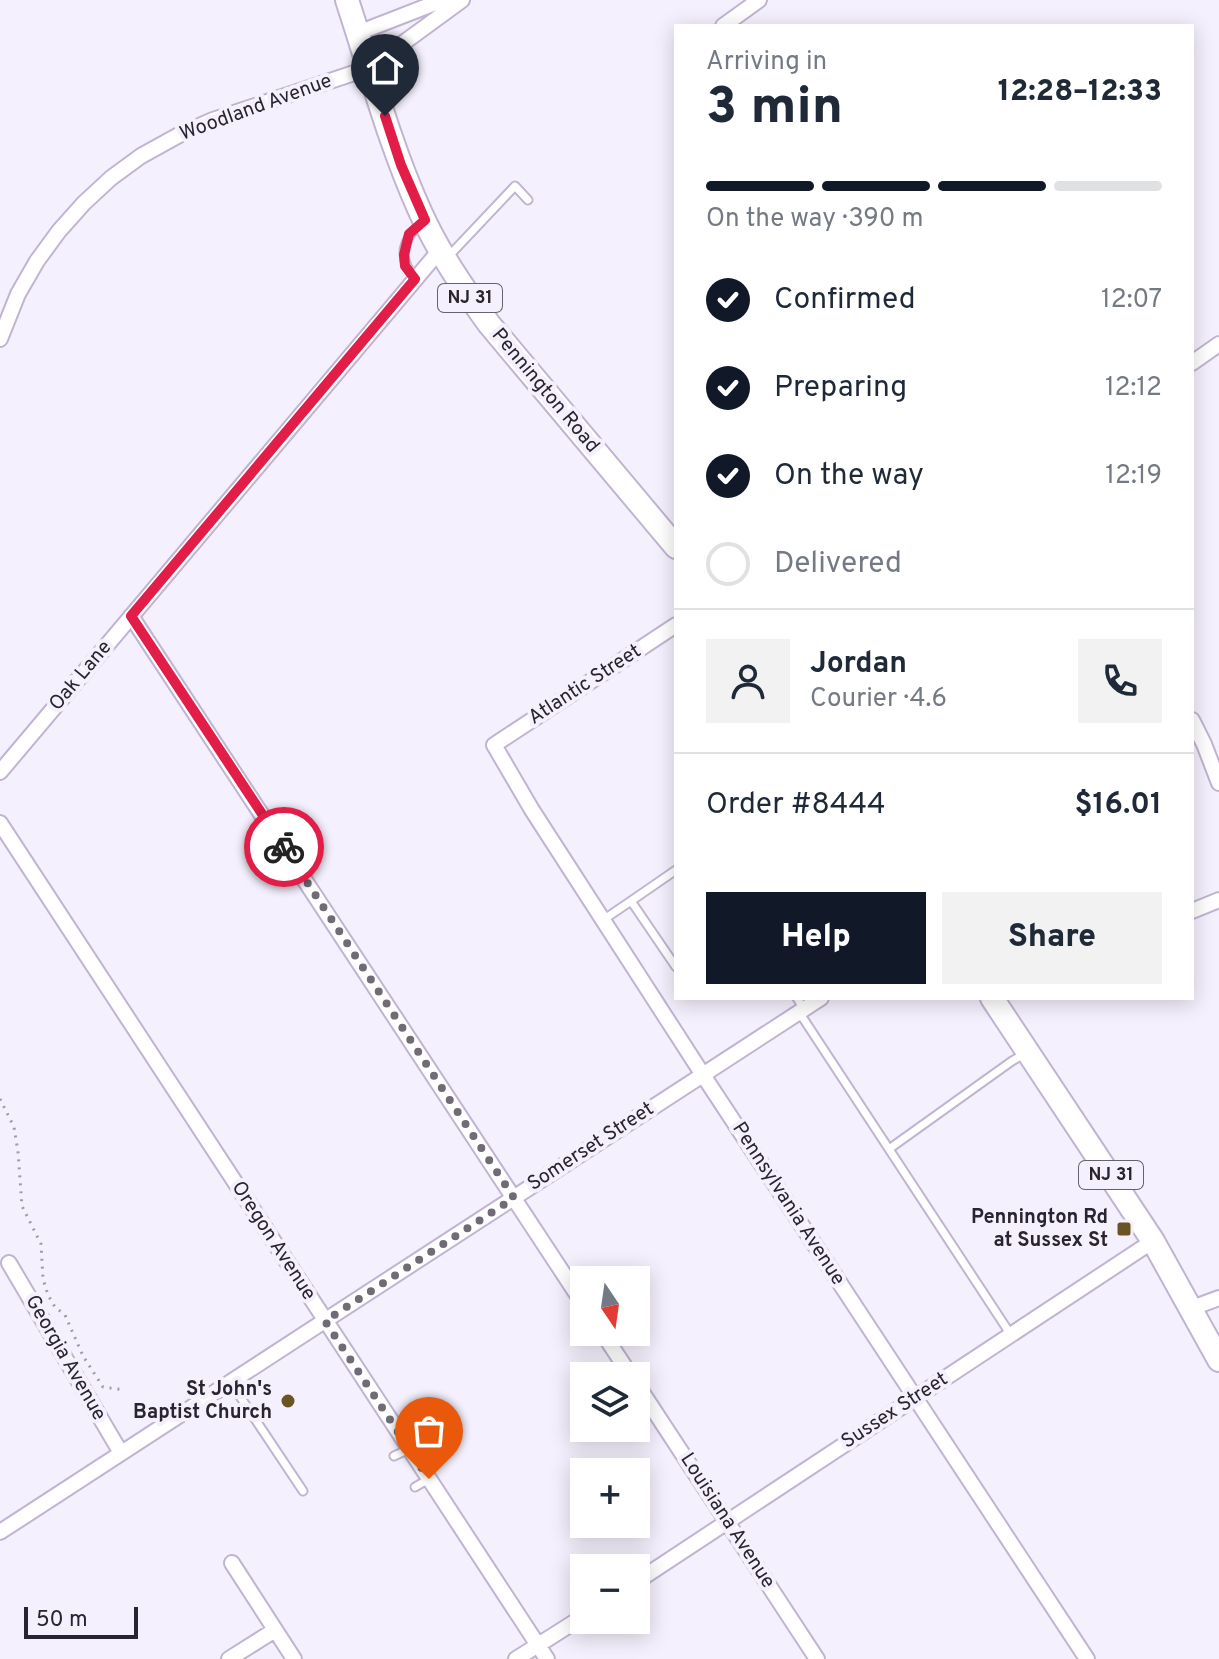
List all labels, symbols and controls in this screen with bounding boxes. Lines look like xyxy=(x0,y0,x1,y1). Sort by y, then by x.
pin xyxy=(351,34,419,116)
icon: home xyxy=(363,46,407,90)
text: Arriving in xyxy=(706,46,827,79)
street label: Woodland Avenue xyxy=(176,68,336,148)
text: 12:28–12:33 xyxy=(998,74,1162,111)
text: 3 min xyxy=(706,76,843,142)
text: On the way · 390 m xyxy=(706,203,923,236)
icon: check xyxy=(706,278,750,322)
text: Confirmed xyxy=(774,282,916,319)
road number: NJ 31 xyxy=(438,284,502,312)
text: 12:07 xyxy=(1101,284,1162,317)
street label: Pennington Road xyxy=(485,323,605,459)
icon: check xyxy=(706,366,750,410)
text: Preparing xyxy=(774,370,907,407)
text: 12:12 xyxy=(1105,372,1162,405)
icon: check xyxy=(706,454,750,498)
text: On the way xyxy=(774,458,924,495)
text: 12:19 xyxy=(1105,460,1162,493)
text: Delivered xyxy=(774,546,902,583)
street label: Oak Lane xyxy=(44,635,118,717)
street label: Atlantic Street xyxy=(524,639,646,731)
button: person xyxy=(706,639,790,723)
button: phone xyxy=(1078,639,1162,723)
text: Jordan xyxy=(810,646,907,683)
text: Courier · 4.6 xyxy=(810,683,947,716)
text: Order #8444 xyxy=(706,787,886,824)
text: $16.01 xyxy=(1074,787,1162,824)
courier xyxy=(244,807,324,887)
icon: bike xyxy=(262,825,306,869)
button: Help xyxy=(706,892,926,984)
button: Share xyxy=(942,892,1162,984)
street label: Somerset Street xyxy=(523,1096,659,1198)
street label: Pennsylvania Avenue xyxy=(725,1117,851,1291)
road number: NJ 31 xyxy=(1079,1161,1143,1189)
street label: Oregon Avenue xyxy=(225,1176,321,1306)
place label: Pennington Rd at Sussex St xyxy=(971,1205,1108,1254)
marker: Pennington Rd at Sussex St xyxy=(1115,1220,1133,1238)
north arrow xyxy=(570,1266,650,1346)
map controls xyxy=(570,1266,650,1634)
street label: Georgia Avenue xyxy=(19,1291,111,1425)
button: layers xyxy=(570,1362,650,1442)
street label: Sussex Street xyxy=(837,1367,953,1455)
place label: St John's Baptist Church xyxy=(133,1377,272,1426)
marker: St John's Baptist Church xyxy=(279,1392,297,1410)
pin xyxy=(395,1397,463,1479)
icon: bag xyxy=(407,1409,451,1453)
street label: Louisiana Avenue xyxy=(673,1448,781,1594)
button: + xyxy=(570,1458,650,1538)
button: − xyxy=(570,1554,650,1634)
scale bar xyxy=(24,1603,138,1639)
text: 50 m xyxy=(36,1607,88,1634)

